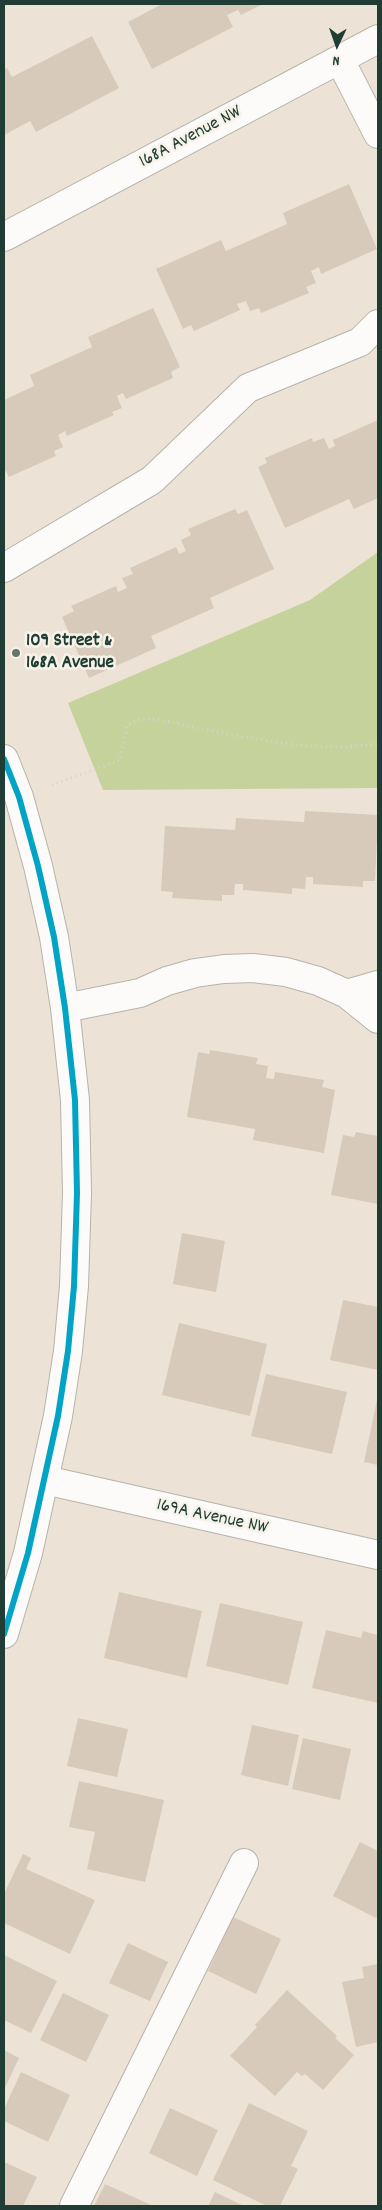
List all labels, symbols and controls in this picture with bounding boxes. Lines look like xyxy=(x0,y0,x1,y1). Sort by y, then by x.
north arrow xyxy=(312,20,362,70)
text: N xyxy=(332,50,340,70)
street label: 168A Avenue NW xyxy=(136,102,246,174)
place label: 109 Street & 168A Avenue xyxy=(26,631,114,675)
marker: 109 Street & 168A Avenue xyxy=(10,647,22,659)
street label: 169A Avenue NW xyxy=(154,1495,270,1541)

